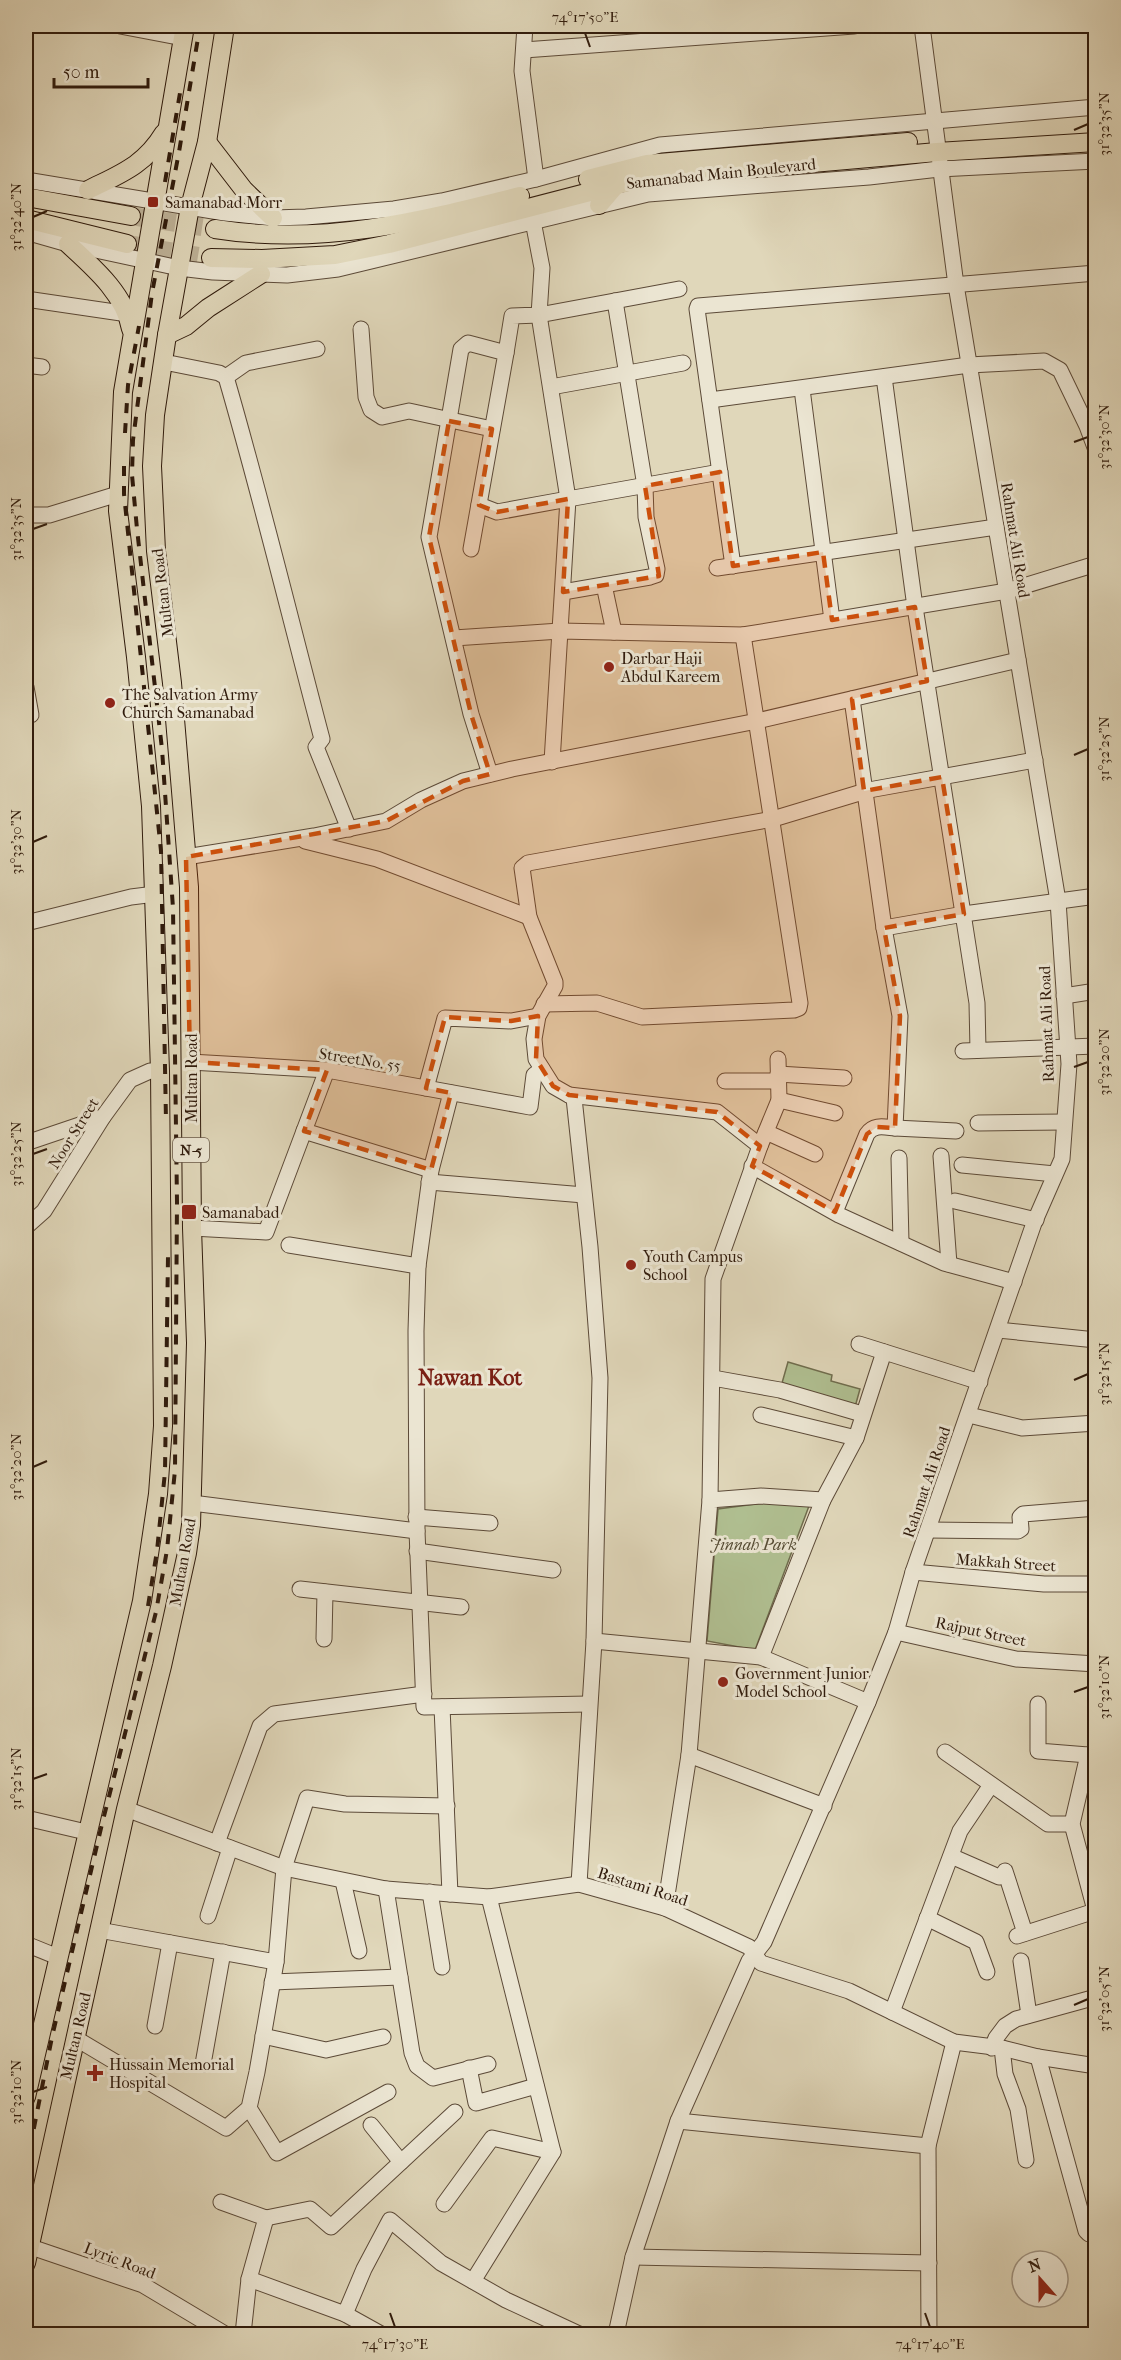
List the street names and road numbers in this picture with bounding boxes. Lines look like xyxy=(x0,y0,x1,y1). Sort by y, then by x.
street label: Samanabad Main Boulevard xyxy=(625,154,817,193)
street label: Rahmat Ali Road xyxy=(997,481,1034,599)
street label: Multan Road xyxy=(148,547,177,638)
street label: Rahmat Ali Road xyxy=(1035,965,1058,1083)
street label: Multan Road xyxy=(182,1033,201,1123)
street label: StreetNo. 55 xyxy=(318,1044,402,1075)
street label: Noor Street xyxy=(44,1094,103,1172)
road number: N-5 xyxy=(173,1138,209,1162)
street label: Rahmat Ali Road xyxy=(898,1424,955,1540)
street label: Multan Road xyxy=(165,1516,200,1608)
street label: Makkah Street xyxy=(955,1550,1057,1576)
street label: Rajput Street xyxy=(934,1613,1028,1650)
street label: Bastami Road xyxy=(595,1863,691,1910)
street label: Multan Road xyxy=(56,1990,95,2082)
street label: Lyric Road xyxy=(81,2238,159,2283)

